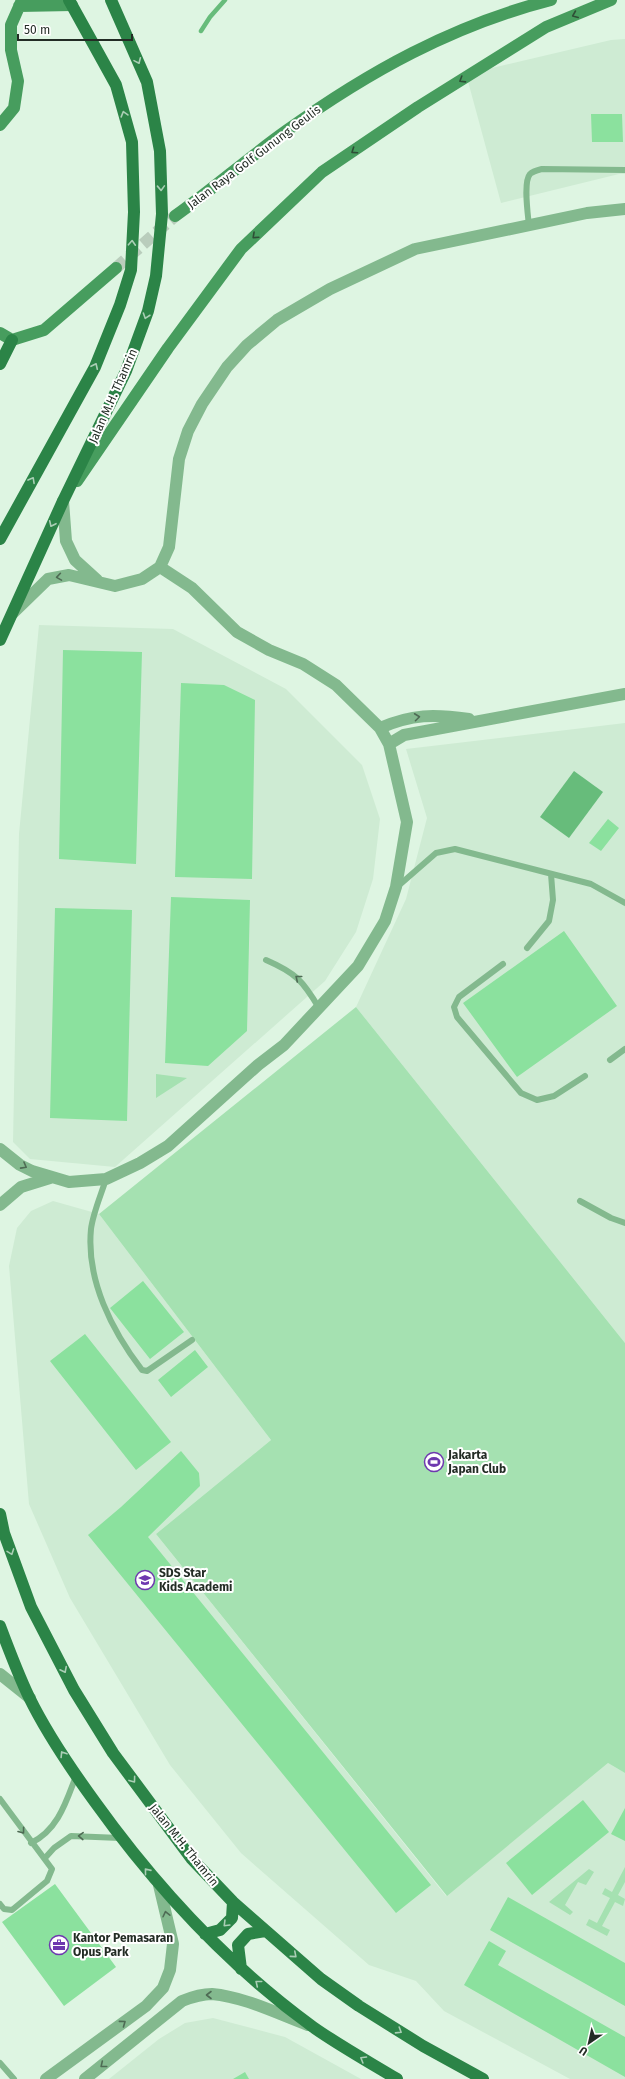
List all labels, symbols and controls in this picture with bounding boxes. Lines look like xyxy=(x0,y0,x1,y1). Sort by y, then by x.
one-way arrow xyxy=(571,11,578,19)
scale bar xyxy=(18,16,132,42)
text: 50 m xyxy=(24,23,50,37)
one-way arrow xyxy=(133,57,141,65)
one-way arrow xyxy=(459,75,466,83)
street label: Jalan Raya Golf Gunung Geulis xyxy=(185,102,324,212)
one-way arrow xyxy=(120,111,129,118)
one-way arrow xyxy=(351,146,358,154)
one-way arrow xyxy=(157,185,166,191)
one-way arrow xyxy=(252,231,260,238)
one-way arrow xyxy=(128,240,136,246)
one-way arrow xyxy=(142,313,151,320)
street label: Jalan M.H. Thamrin xyxy=(86,347,140,445)
one-way arrow xyxy=(90,363,98,371)
one-way arrow xyxy=(28,477,35,484)
one-way arrow xyxy=(49,520,57,527)
one-way arrow xyxy=(56,572,62,581)
one-way arrow xyxy=(414,713,420,722)
one-way arrow xyxy=(295,976,303,983)
one-way arrow xyxy=(19,1162,27,1169)
place label: Jakarta Japan Club xyxy=(447,1448,506,1476)
sports icon: Jakarta Japan Club xyxy=(423,1451,445,1473)
one-way arrow xyxy=(6,1548,15,1555)
place label: SDS Star Kids Academi xyxy=(159,1566,232,1594)
school or university icon: SDS Star Kids Academi xyxy=(134,1569,156,1591)
one-way arrow xyxy=(59,1666,67,1673)
one-way arrow xyxy=(60,1751,67,1758)
one-way arrow xyxy=(128,1776,136,1783)
street label: Jalan M.H. Thamrin xyxy=(147,1801,221,1889)
one-way arrow xyxy=(17,1826,24,1833)
one-way arrow xyxy=(78,1832,84,1841)
one-way arrow xyxy=(145,1868,152,1875)
one-way arrow xyxy=(162,1910,170,1917)
one-way arrow xyxy=(223,1919,231,1927)
place label: Kantor Pemasaran Opus Park xyxy=(73,1931,173,1959)
office icon: Kantor Pemasaran Opus Park xyxy=(48,1934,70,1956)
one-way arrow xyxy=(289,1951,297,1958)
one-way arrow xyxy=(256,1980,263,1987)
one-way arrow xyxy=(206,1991,212,1999)
one-way arrow xyxy=(119,2020,126,2028)
north arrow xyxy=(569,2023,609,2063)
one-way arrow xyxy=(395,2026,402,2034)
text: U xyxy=(577,2043,590,2058)
one-way arrow xyxy=(360,2056,367,2063)
one-way arrow xyxy=(100,2060,107,2067)

